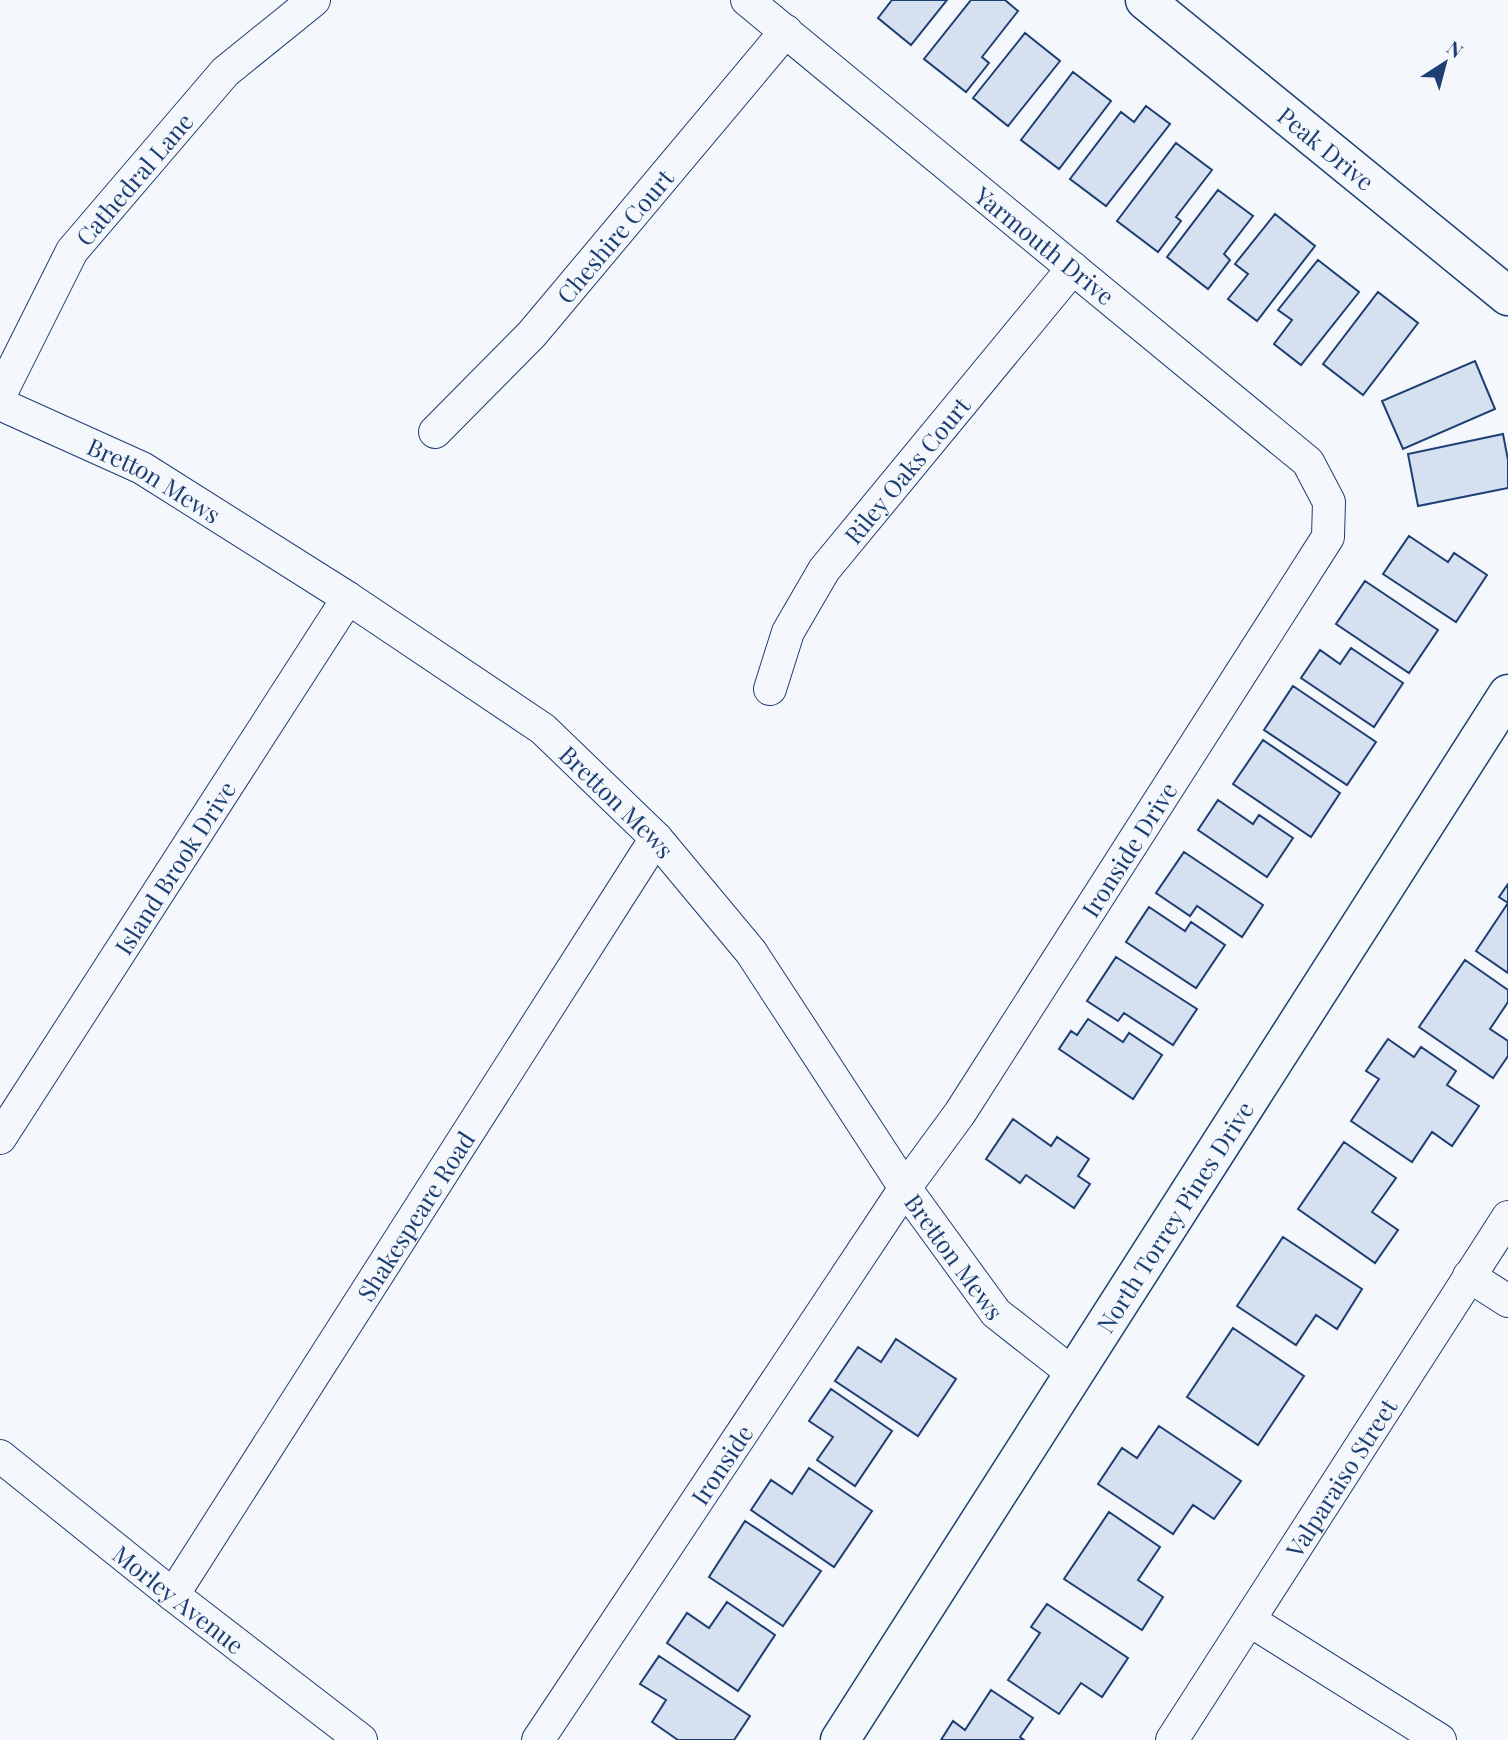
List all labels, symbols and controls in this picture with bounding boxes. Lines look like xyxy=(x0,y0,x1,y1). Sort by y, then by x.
north arrow xyxy=(1410,28,1480,98)
text: N xyxy=(1442,34,1469,63)
street label: Peak Drive xyxy=(1271,99,1381,197)
street label: Cathedral Lane xyxy=(68,106,200,252)
street label: Cheshire Court xyxy=(549,162,680,310)
street label: Yarmouth Drive xyxy=(968,178,1122,311)
street label: Riley Oaks Court xyxy=(836,390,977,550)
street label: Bretton Mews xyxy=(83,430,227,530)
street label: Bretton Mews xyxy=(553,738,682,864)
street label: Island Brook Drive xyxy=(107,774,242,960)
street label: Ironside Drive xyxy=(1074,775,1184,923)
street label: North Torrey Pines Drive xyxy=(1088,1095,1260,1338)
street label: Shakespeare Road xyxy=(349,1125,481,1307)
street label: Bretton Mews xyxy=(898,1187,1011,1326)
street label: Valparaiso Street xyxy=(1277,1392,1404,1564)
street label: Ironside xyxy=(683,1418,759,1511)
street label: Morley Avenue xyxy=(107,1537,251,1660)

